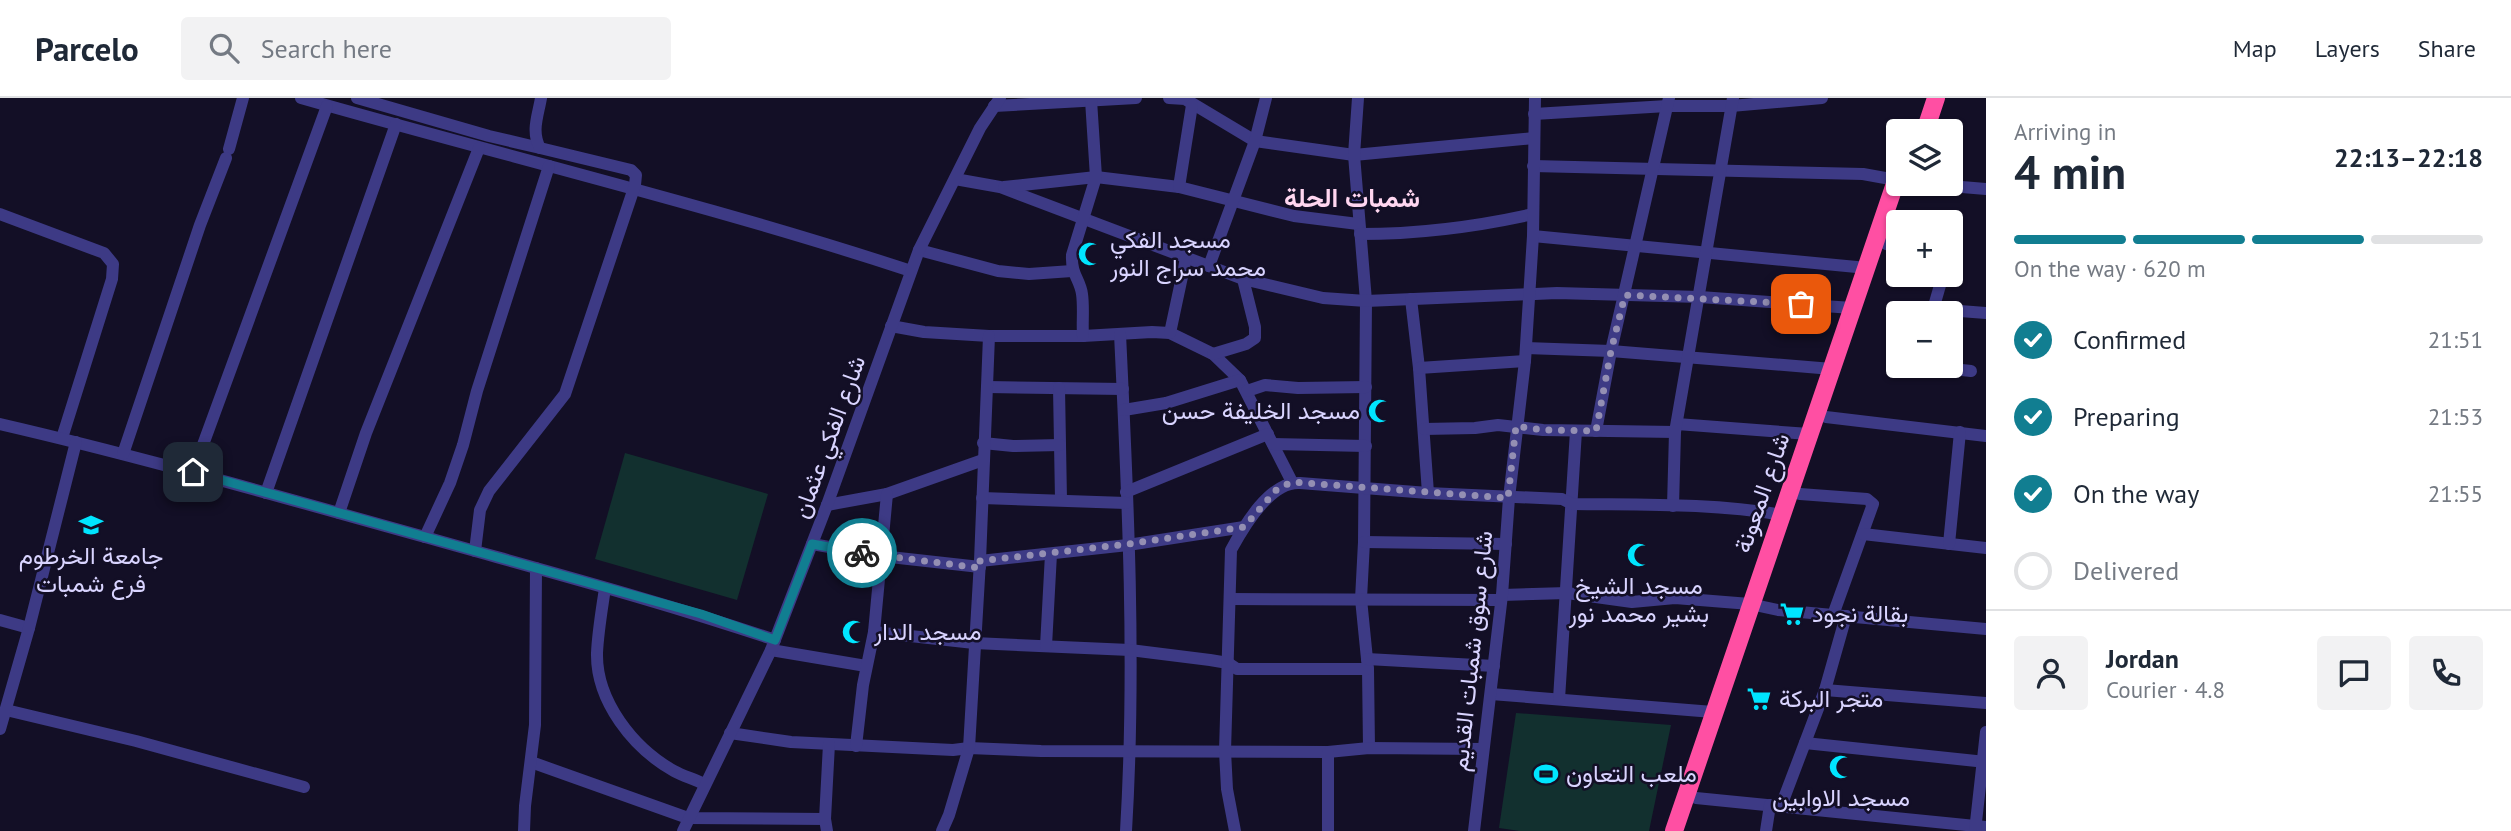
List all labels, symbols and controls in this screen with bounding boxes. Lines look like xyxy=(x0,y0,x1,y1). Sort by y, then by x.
search box xyxy=(181,17,671,80)
text: Parcelo xyxy=(35,27,139,70)
icon: search xyxy=(205,29,243,67)
text: Search here xyxy=(261,32,392,65)
text: Map xyxy=(2233,33,2277,64)
text: Layers xyxy=(2315,33,2380,64)
text: Share xyxy=(2418,33,2476,64)
text: Arriving in xyxy=(2014,117,2116,146)
map controls xyxy=(1886,119,1963,378)
button: layers xyxy=(1886,119,1963,196)
text: 22:13–22:18 xyxy=(2334,141,2483,174)
text: 4 min xyxy=(2014,142,2126,202)
district label: شمبات الحلة xyxy=(1284,181,1420,214)
button: + xyxy=(1886,210,1963,287)
place label: مسجد الفكي محمد سراج النور xyxy=(1109,224,1266,284)
mosque icon: مسجد الفكي محمد سراج النور xyxy=(1076,240,1104,268)
text: On the way · 620 m xyxy=(2014,254,2206,283)
pin xyxy=(1771,274,1831,334)
icon: bag xyxy=(1782,285,1820,323)
button: − xyxy=(1886,301,1963,378)
icon: check xyxy=(2014,321,2052,359)
text: Confirmed xyxy=(2073,323,2186,356)
text: 21:51 xyxy=(2428,325,2483,354)
street label: شارع الفكي عثمان xyxy=(785,351,876,524)
place label: مسجد الخليفة حسن xyxy=(1162,395,1360,426)
mosque icon: مسجد الخليفة حسن xyxy=(1366,397,1394,425)
icon: check xyxy=(2014,398,2052,436)
text: Preparing xyxy=(2073,400,2180,433)
text: 21:53 xyxy=(2428,402,2483,431)
street label: شارع المعونة xyxy=(1727,429,1797,557)
pin xyxy=(163,442,223,502)
icon: home xyxy=(174,453,212,491)
icon: check xyxy=(2014,475,2052,513)
text: On the way xyxy=(2073,477,2199,510)
text: 21:55 xyxy=(2428,479,2483,508)
school or university icon: جامعة الخرطوم فرع شمبات xyxy=(77,511,105,539)
courier xyxy=(827,518,897,588)
street label: شارع سوق شمبات القديم xyxy=(1443,529,1501,773)
icon: bike xyxy=(843,534,881,572)
place label: جامعة الخرطوم فرع شمبات xyxy=(19,540,163,600)
mosque icon: مسجد الشيخ بشير محمد نور xyxy=(1625,541,1653,569)
text: Delivered xyxy=(2073,554,2179,587)
place label: مسجد الشيخ بشير محمد نور xyxy=(1568,570,1709,629)
place label: بقالة نجود xyxy=(1812,598,1908,629)
supermarket icon: بقالة نجود xyxy=(1778,600,1806,628)
place label: مسجد الدار xyxy=(873,616,982,647)
mosque icon: مسجد الدار xyxy=(840,618,868,646)
button: person xyxy=(2014,636,2088,710)
button: chat xyxy=(2317,636,2391,710)
button: phone xyxy=(2409,636,2483,710)
text: Jordan xyxy=(2106,642,2179,675)
text: Courier · 4.8 xyxy=(2106,675,2225,704)
place label: متجر البركة xyxy=(1779,683,1883,714)
supermarket icon: متجر البركة xyxy=(1745,685,1773,713)
mosque icon: مسجد الاوابين xyxy=(1827,753,1855,781)
place label: ملعب التعاون xyxy=(1566,758,1697,789)
sports icon: ملعب التعاون xyxy=(1532,760,1560,788)
place label: مسجد الاوابين xyxy=(1772,782,1910,813)

